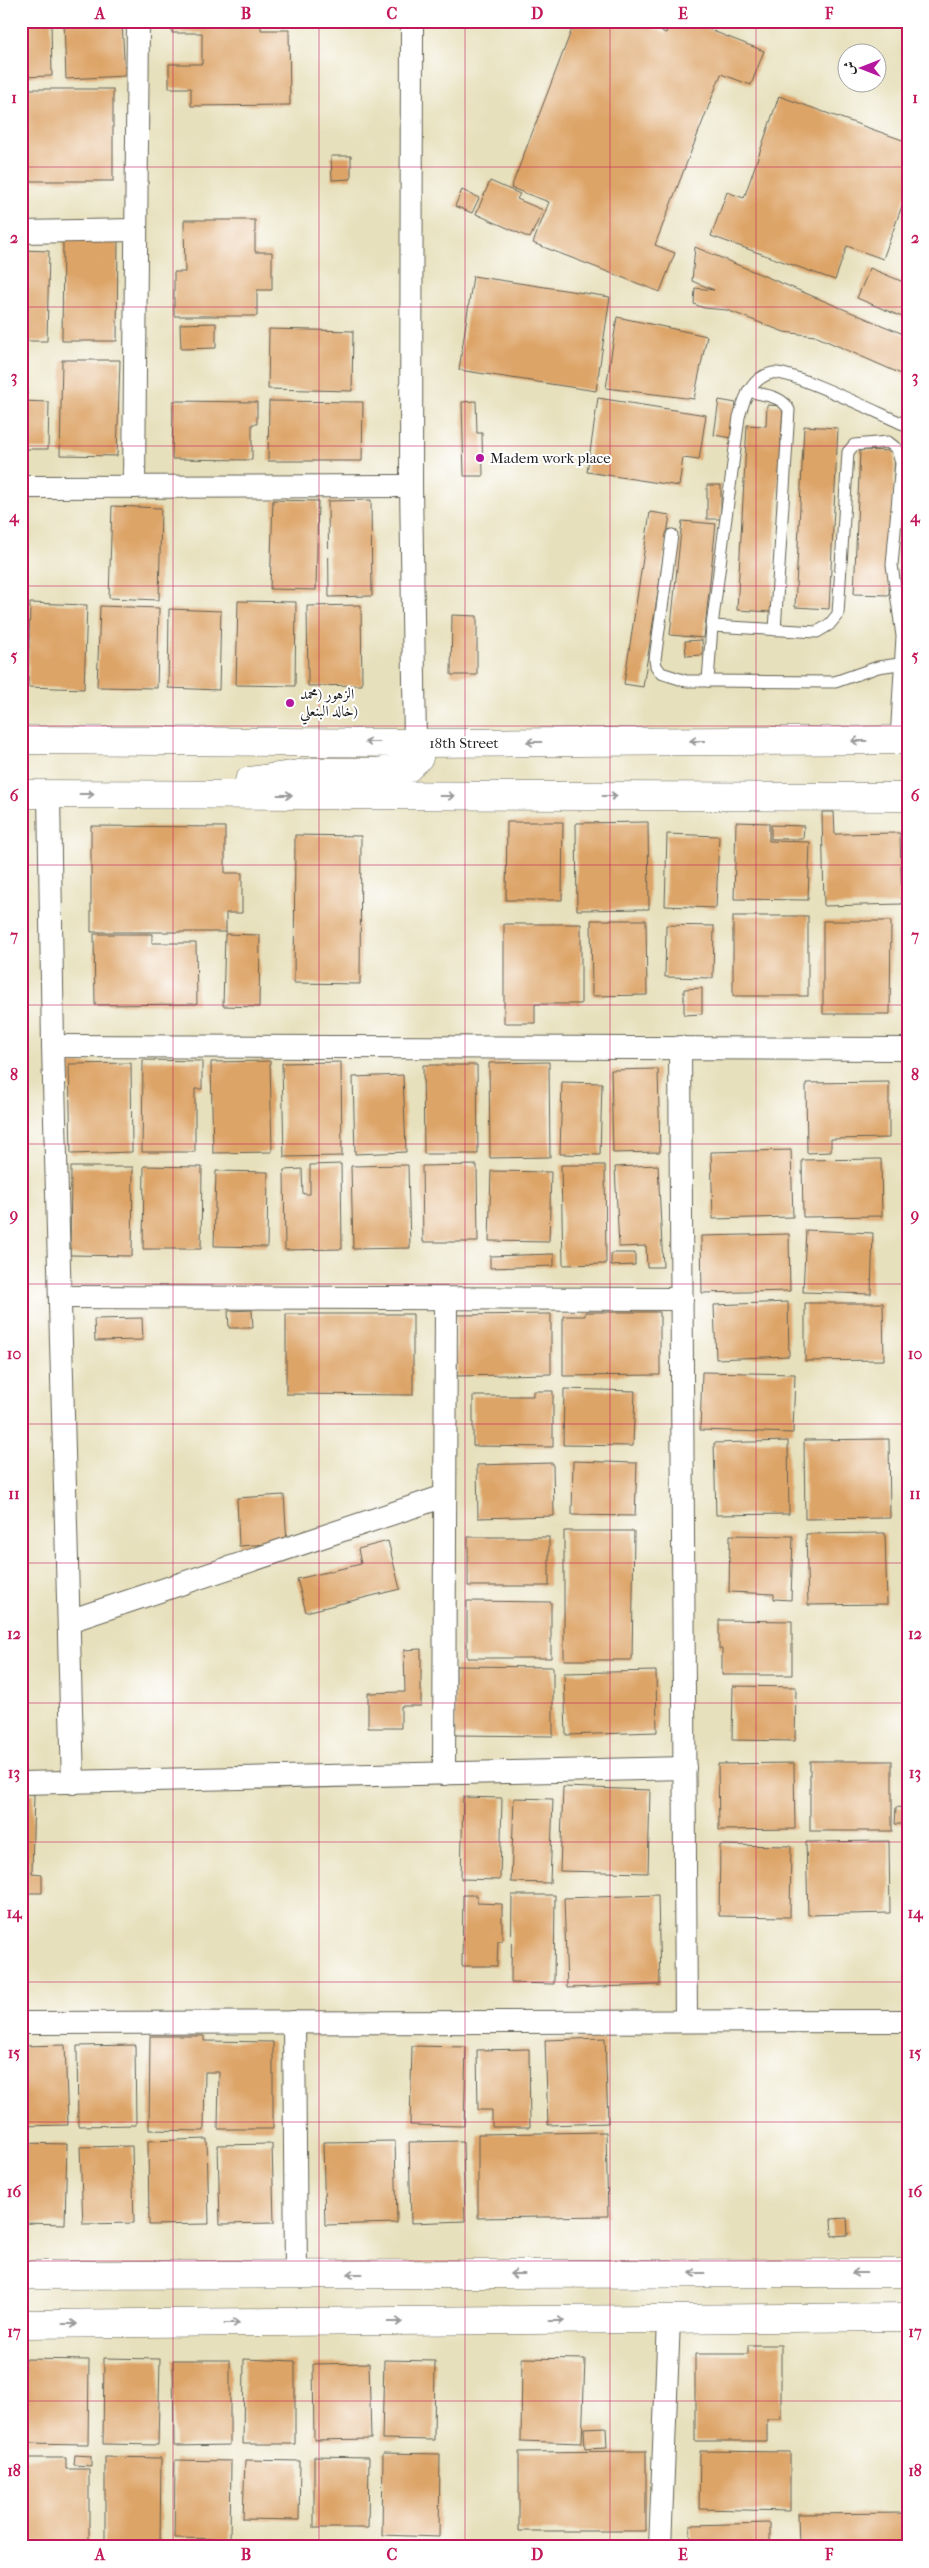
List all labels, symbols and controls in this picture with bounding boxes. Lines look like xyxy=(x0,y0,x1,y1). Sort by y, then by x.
text: A xyxy=(94,4,106,23)
text: B xyxy=(241,4,251,23)
text: C xyxy=(387,4,398,23)
text: D xyxy=(531,4,543,23)
text: E xyxy=(678,4,688,23)
text: F xyxy=(824,4,834,23)
north arrow xyxy=(836,42,886,92)
text: ش xyxy=(841,61,858,75)
text: 1 xyxy=(11,88,17,107)
text: 1 xyxy=(912,88,918,107)
text: 2 xyxy=(10,228,18,247)
text: 2 xyxy=(911,228,919,247)
text: 3 xyxy=(11,367,17,387)
text: 3 xyxy=(912,367,918,387)
place label: Madem work place xyxy=(490,449,611,467)
marker: Madem work place xyxy=(474,452,486,464)
text: 4 xyxy=(8,507,20,527)
text: 4 xyxy=(909,507,921,527)
text: 5 xyxy=(11,646,18,665)
text: 5 xyxy=(912,646,919,665)
place label: الزهور (محمد خالد البنعلي) xyxy=(300,685,358,725)
marker: الزهور (محمد خالد البنعلي) xyxy=(284,697,296,709)
street label: 18th Street xyxy=(429,734,499,752)
one-way arrow xyxy=(689,736,705,746)
one-way arrow xyxy=(851,736,868,746)
one-way arrow xyxy=(526,737,542,747)
one-way arrow xyxy=(364,738,380,747)
text: 6 xyxy=(10,786,19,805)
text: 6 xyxy=(911,786,920,805)
one-way arrow xyxy=(79,789,95,799)
one-way arrow xyxy=(276,790,293,800)
one-way arrow xyxy=(439,791,455,801)
one-way arrow xyxy=(602,791,618,801)
text: 7 xyxy=(9,926,18,945)
text: 7 xyxy=(910,926,919,945)
text: 8 xyxy=(10,1065,18,1084)
text: 8 xyxy=(911,1065,919,1084)
text: 9 xyxy=(9,1205,18,1225)
text: 9 xyxy=(910,1205,919,1225)
text: 10 xyxy=(7,1344,21,1363)
text: 10 xyxy=(908,1344,922,1363)
text: 11 xyxy=(8,1484,20,1503)
text: 11 xyxy=(909,1484,921,1503)
text: 12 xyxy=(7,1624,21,1643)
text: 12 xyxy=(908,1624,922,1643)
text: 13 xyxy=(8,1763,20,1783)
text: 13 xyxy=(909,1763,921,1783)
text: 14 xyxy=(6,1903,23,1923)
text: 14 xyxy=(907,1903,924,1923)
text: 15 xyxy=(8,2043,20,2062)
text: 15 xyxy=(909,2043,921,2062)
text: 16 xyxy=(7,2182,21,2201)
text: 16 xyxy=(908,2182,922,2201)
one-way arrow xyxy=(689,2268,705,2278)
one-way arrow xyxy=(851,2268,868,2278)
one-way arrow xyxy=(346,2269,362,2279)
one-way arrow xyxy=(509,2269,525,2279)
one-way arrow xyxy=(549,2316,565,2325)
one-way arrow xyxy=(386,2317,403,2327)
one-way arrow xyxy=(224,2318,240,2328)
one-way arrow xyxy=(62,2319,78,2329)
text: 17 xyxy=(7,2322,21,2341)
text: 17 xyxy=(908,2322,922,2341)
text: 18 xyxy=(7,2461,21,2480)
text: 18 xyxy=(908,2461,922,2480)
text: A xyxy=(94,2545,106,2564)
text: B xyxy=(241,2545,251,2564)
text: C xyxy=(387,2545,398,2564)
text: D xyxy=(531,2545,543,2564)
text: E xyxy=(678,2545,688,2564)
text: F xyxy=(824,2545,834,2564)

